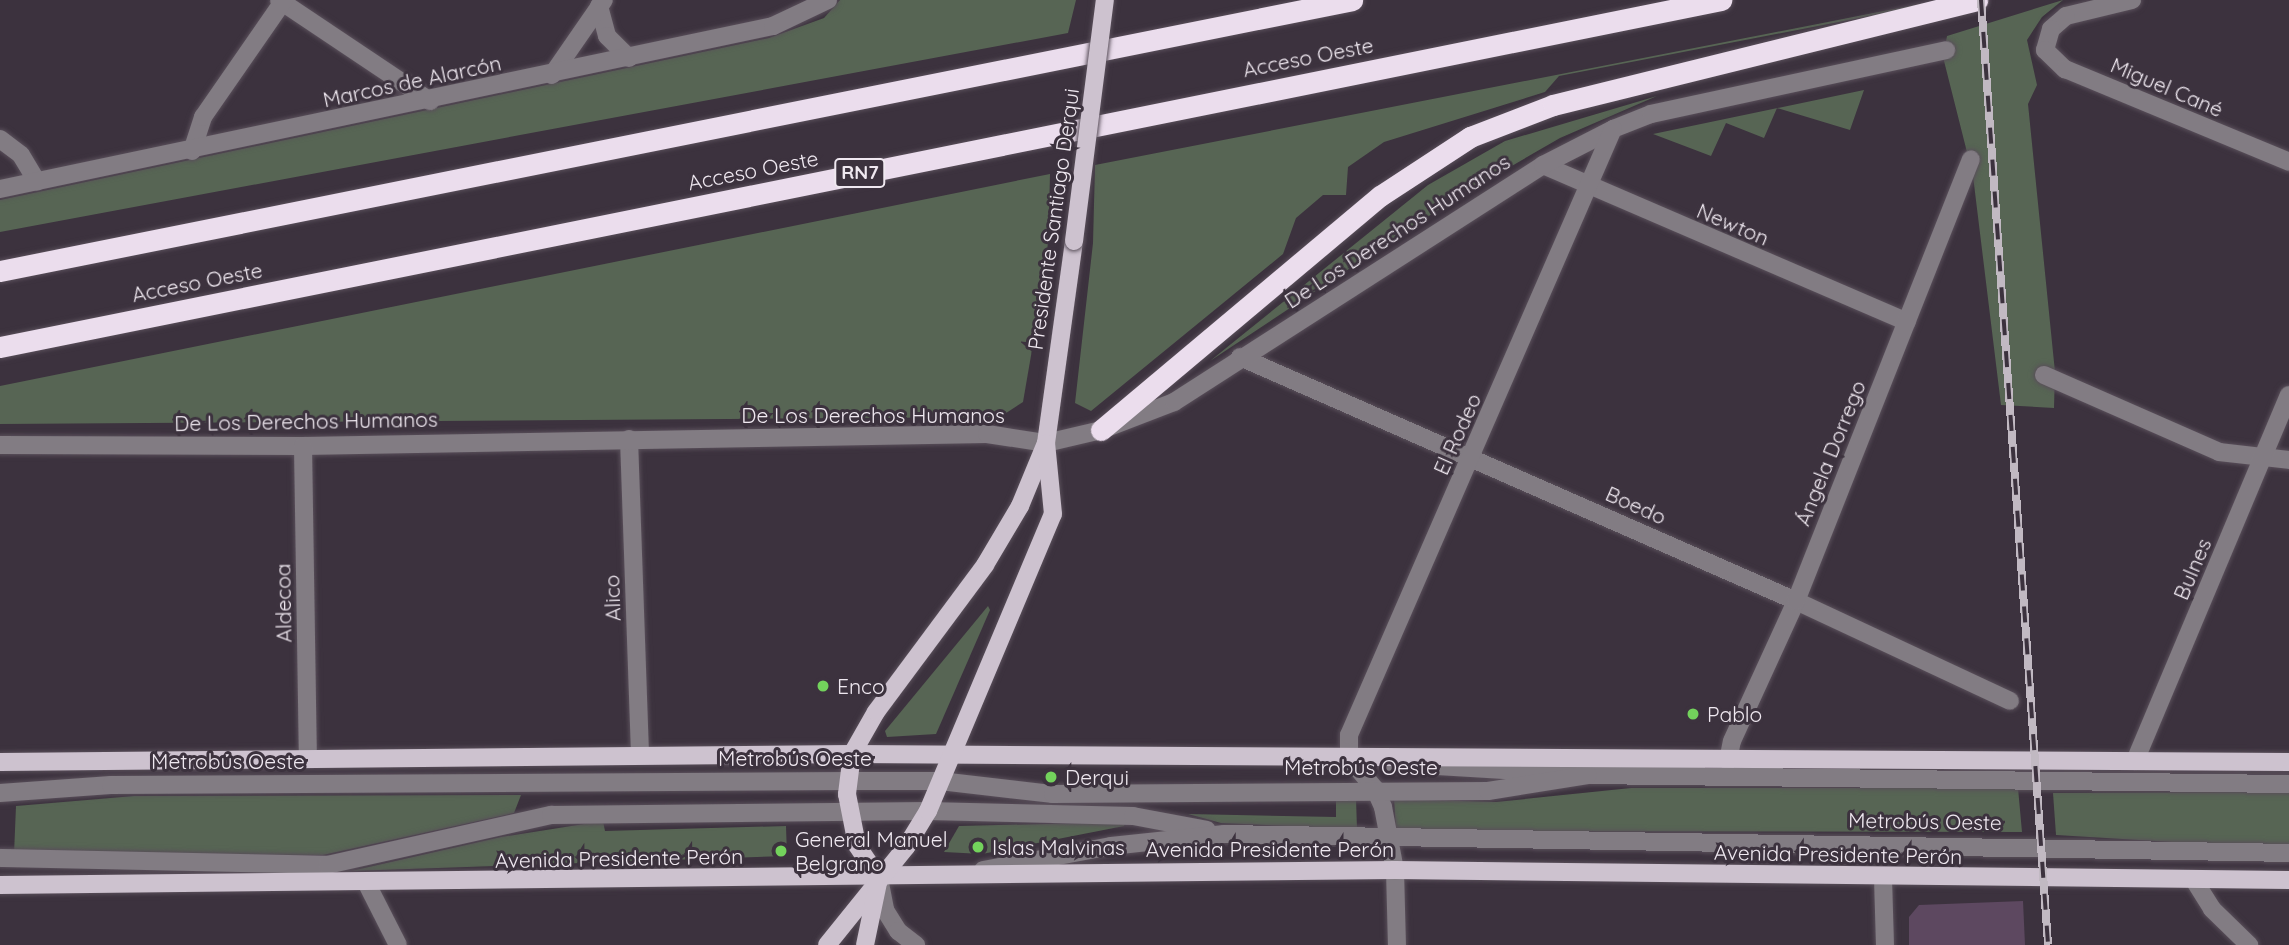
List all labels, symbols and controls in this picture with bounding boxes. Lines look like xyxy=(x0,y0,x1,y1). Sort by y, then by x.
street label: Acceso Oeste xyxy=(1241,32,1375,82)
street label: Marcos de Alarcón xyxy=(321,50,503,112)
street label: Miguel Cané xyxy=(2107,52,2227,122)
street label: Presidente Santiago Derqui xyxy=(1022,87,1084,351)
street label: Acceso Oeste xyxy=(686,145,820,195)
street label: De Los Derechos Humanos xyxy=(1280,149,1514,313)
road number: RN7 xyxy=(834,158,886,188)
street label: Newton xyxy=(1693,198,1773,250)
street label: Acceso Oeste xyxy=(130,257,264,307)
street label: Ángela Dorrego xyxy=(1789,377,1871,529)
street label: El Rodeo xyxy=(1428,389,1486,479)
street label: De Los Derechos Humanos xyxy=(741,402,1005,428)
street label: De Los Derechos Humanos xyxy=(174,406,438,436)
street label: Boedo xyxy=(1602,481,1670,529)
street label: Bulnes xyxy=(2168,534,2216,604)
street label: Aldecoa xyxy=(270,563,296,643)
street label: Alico xyxy=(599,574,625,622)
place label: Enco xyxy=(837,673,885,699)
marker: Enco xyxy=(815,678,831,694)
place label: Pablo xyxy=(1707,701,1762,727)
marker: Pablo xyxy=(1685,706,1701,722)
street label: Metrobús Oeste xyxy=(718,745,872,771)
street label: Metrobús Oeste xyxy=(151,748,305,774)
street label: Metrobús Oeste xyxy=(1284,754,1438,780)
place label: Derqui xyxy=(1065,764,1129,790)
marker: Derqui xyxy=(1043,769,1059,785)
street label: Metrobús Oeste xyxy=(1848,807,2002,835)
place label: General Manuel Belgrano xyxy=(795,826,947,876)
place label: Islas Malvinas xyxy=(992,834,1125,860)
street label: Avenida Presidente Perón xyxy=(1146,836,1394,862)
marker: Islas Malvinas xyxy=(970,839,986,855)
street label: Avenida Presidente Perón xyxy=(1714,839,1962,869)
street label: Avenida Presidente Perón xyxy=(495,843,743,873)
marker: General Manuel Belgrano xyxy=(773,843,789,859)

